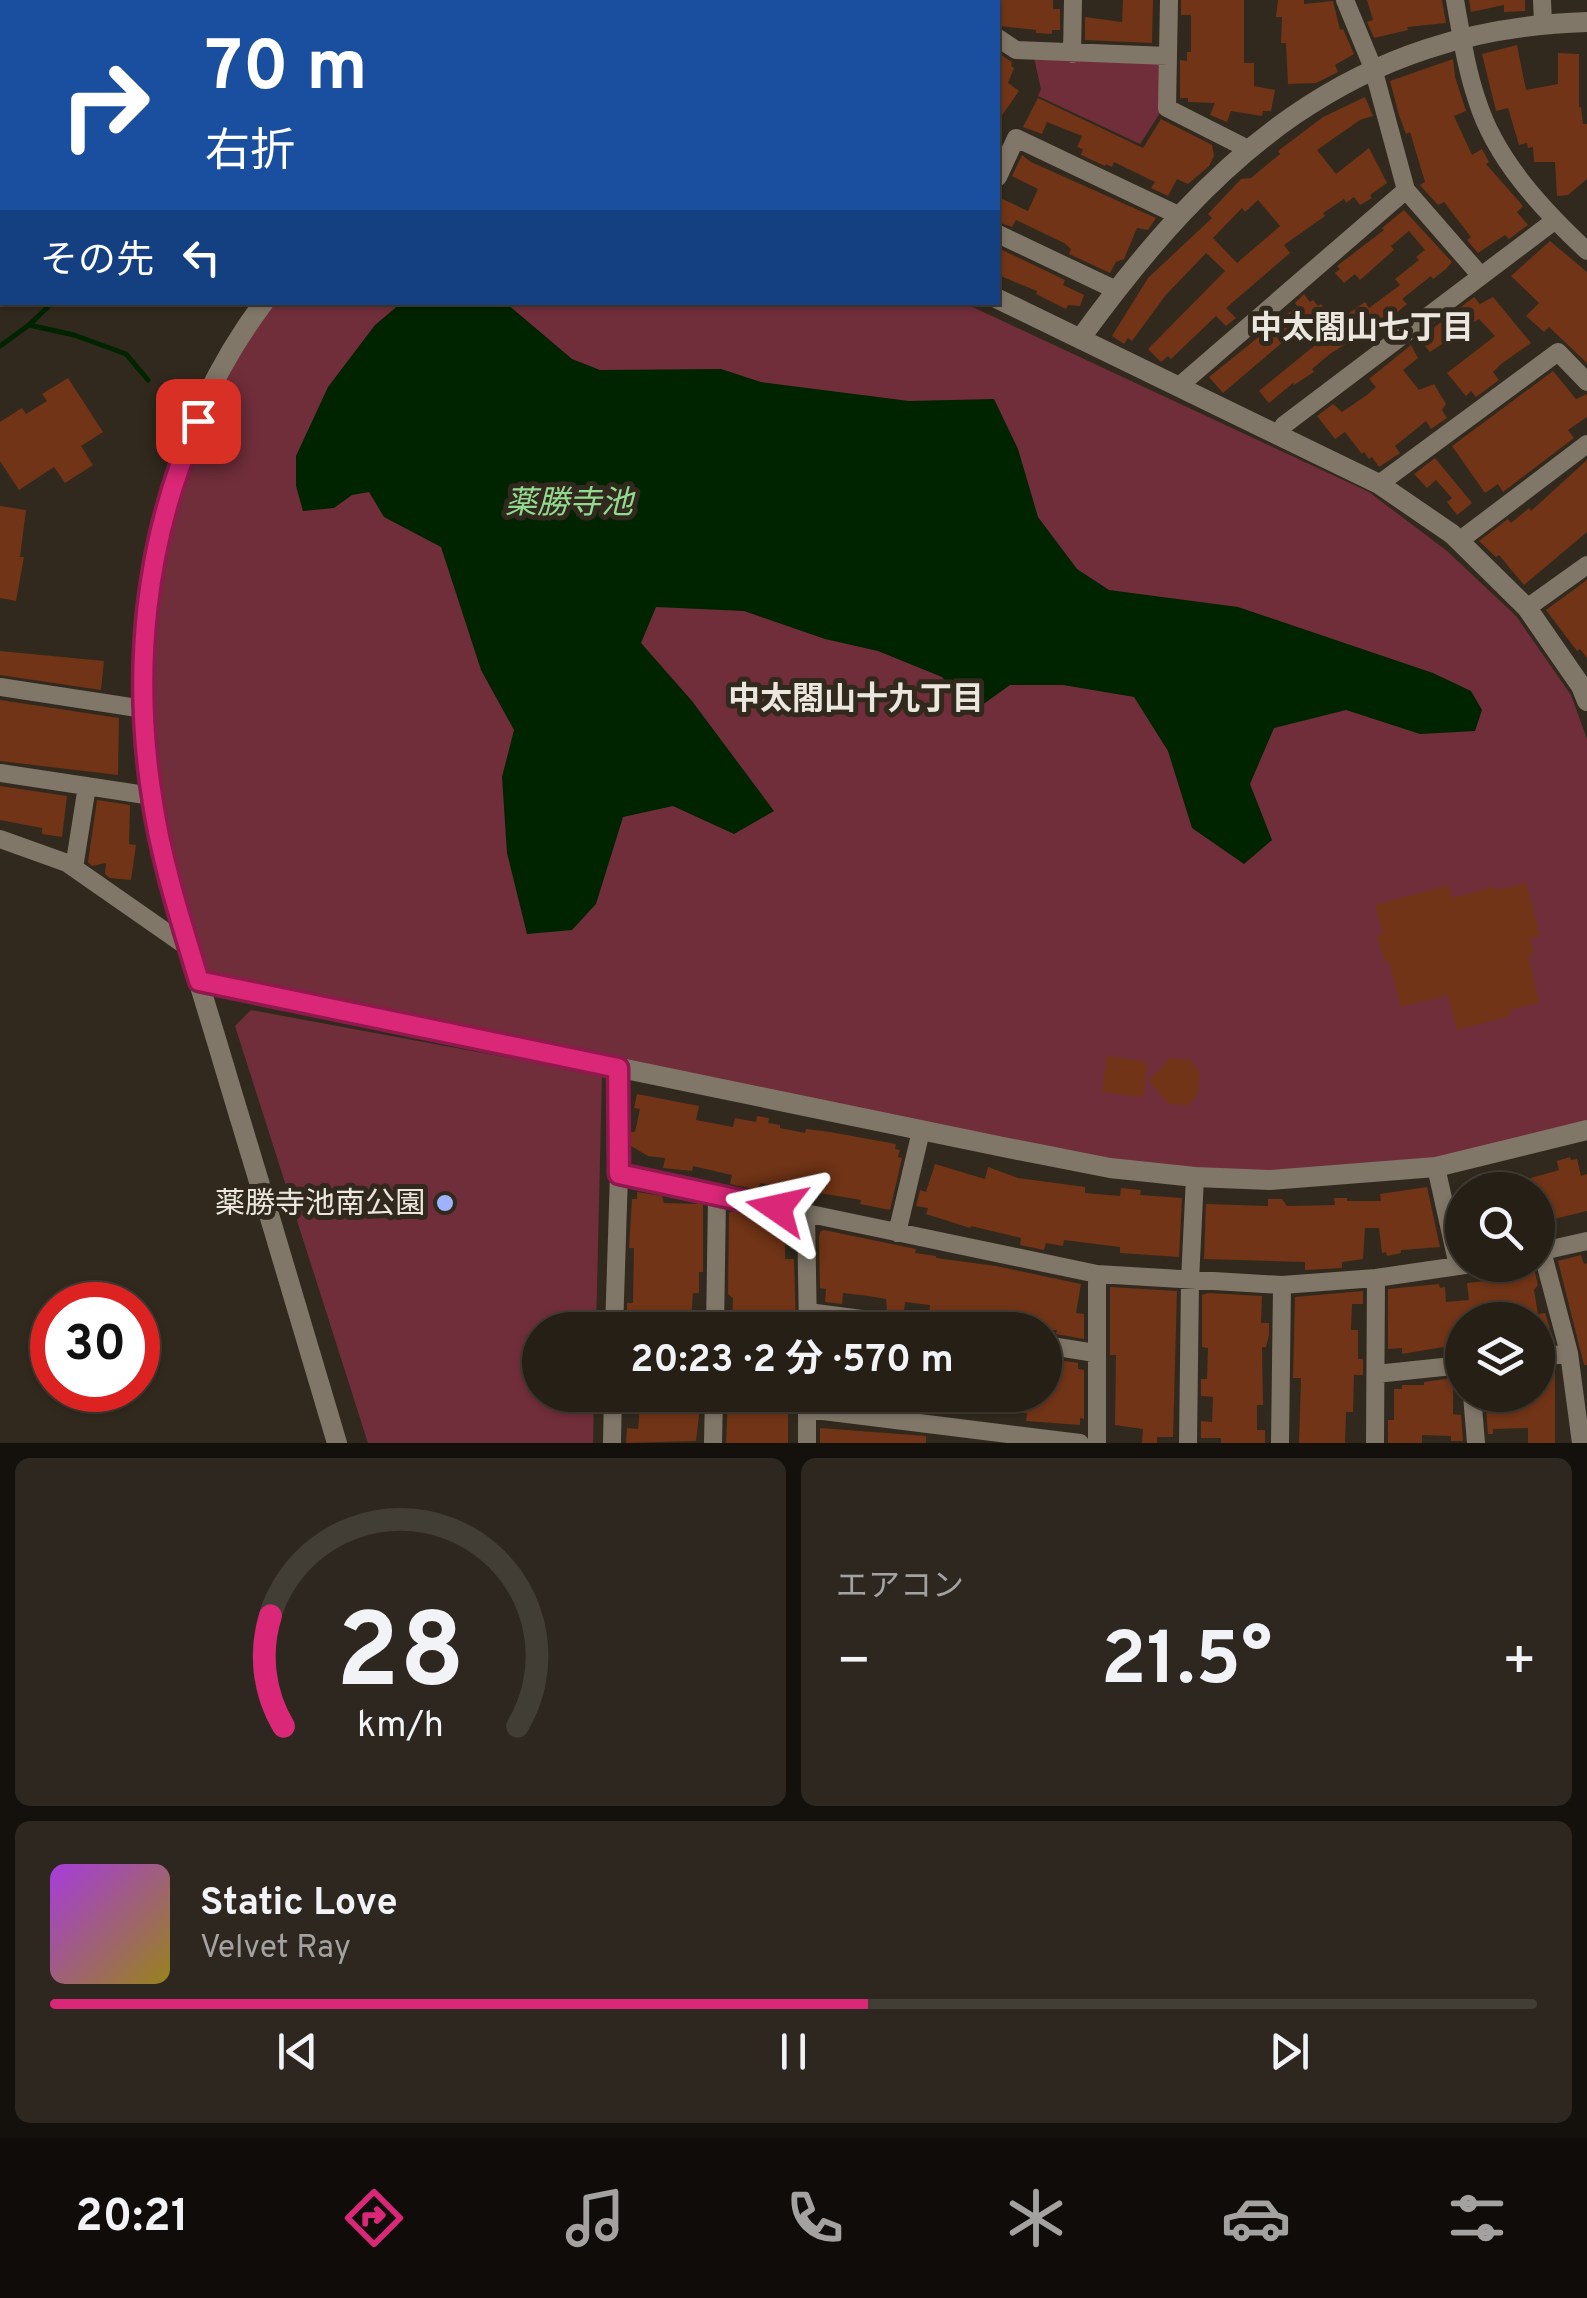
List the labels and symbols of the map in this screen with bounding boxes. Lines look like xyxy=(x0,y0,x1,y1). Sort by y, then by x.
district label: 中太閤山七丁目 xyxy=(1250,310,1474,350)
pin xyxy=(156,379,241,464)
water label: 薬勝寺池 xyxy=(505,485,636,525)
district label: 中太閤山十九丁目 xyxy=(728,681,984,721)
position arrow xyxy=(725,1156,829,1260)
place label: 薬勝寺池南公園 xyxy=(215,1187,425,1224)
marker: 薬勝寺池南公園 xyxy=(434,1192,456,1214)
speed limit sign: 30 xyxy=(30,1282,160,1412)

